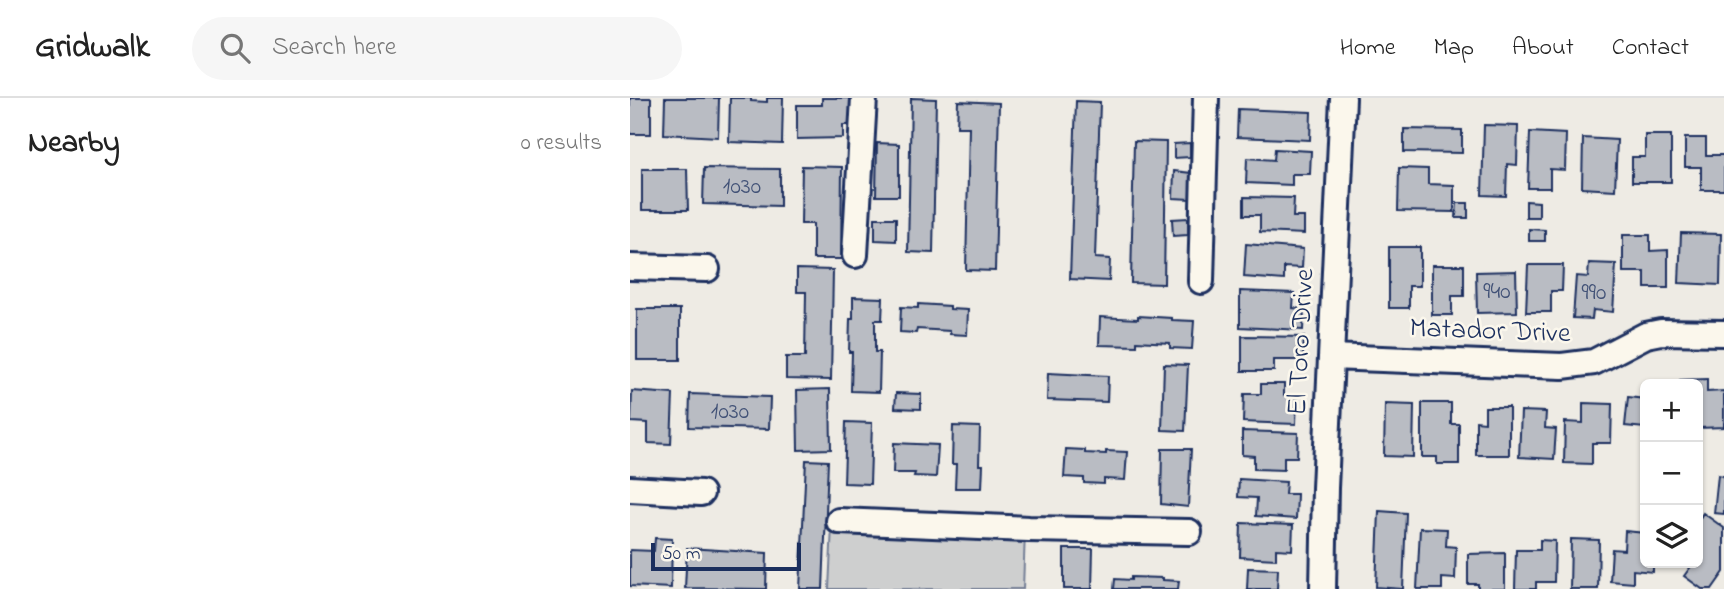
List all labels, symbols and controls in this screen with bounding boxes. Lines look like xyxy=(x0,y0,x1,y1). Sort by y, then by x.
search box xyxy=(192,17,682,80)
text: Gridwalk xyxy=(35,24,150,72)
icon: search xyxy=(216,29,254,67)
text: Search here xyxy=(272,29,396,67)
text: Home xyxy=(1340,31,1396,66)
text: Map xyxy=(1434,31,1474,66)
text: About xyxy=(1512,31,1574,66)
text: Contact xyxy=(1612,31,1689,66)
text: Nearby xyxy=(28,122,120,166)
text: 0 results xyxy=(521,127,602,160)
house number: 1030 xyxy=(723,170,761,205)
street label: El Toro Drive xyxy=(1278,267,1326,416)
house number: 940 xyxy=(1483,275,1511,310)
house number: 990 xyxy=(1582,276,1606,311)
street label: Matador Drive xyxy=(1409,309,1572,355)
map controls xyxy=(1640,379,1703,568)
button: + xyxy=(1640,379,1703,442)
house number: 1030 xyxy=(711,395,749,430)
button: − xyxy=(1640,442,1703,505)
button: layers xyxy=(1640,505,1703,568)
scale bar xyxy=(651,540,802,572)
text: 50 m xyxy=(662,541,701,568)

